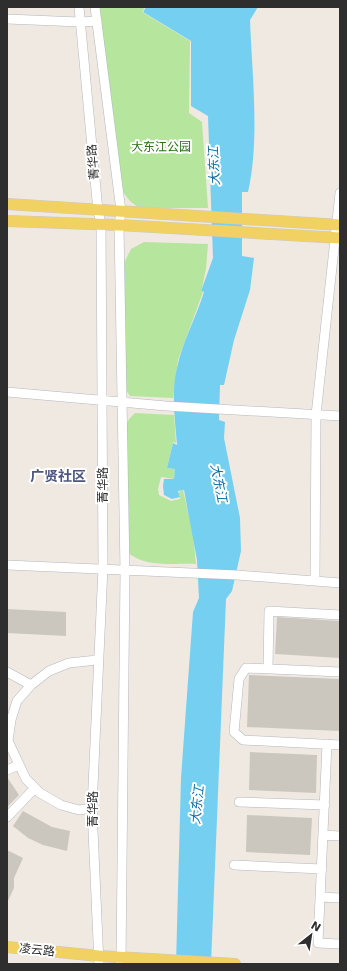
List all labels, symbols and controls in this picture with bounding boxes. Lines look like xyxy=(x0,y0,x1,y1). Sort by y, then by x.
park label: 大东江公园 xyxy=(131,140,191,154)
street label: 菁华路 xyxy=(84,143,102,181)
water label: 大东江 xyxy=(205,144,223,186)
water label: 大东江 xyxy=(208,462,230,506)
street label: 菁华路 xyxy=(96,467,110,503)
district label: 广贤社区 xyxy=(30,468,86,484)
water label: 大东江 xyxy=(188,783,207,825)
street label: 菁华路 xyxy=(86,791,100,827)
north arrow xyxy=(291,915,331,955)
text: N xyxy=(309,919,323,935)
street label: 凌云路 xyxy=(18,941,56,959)

